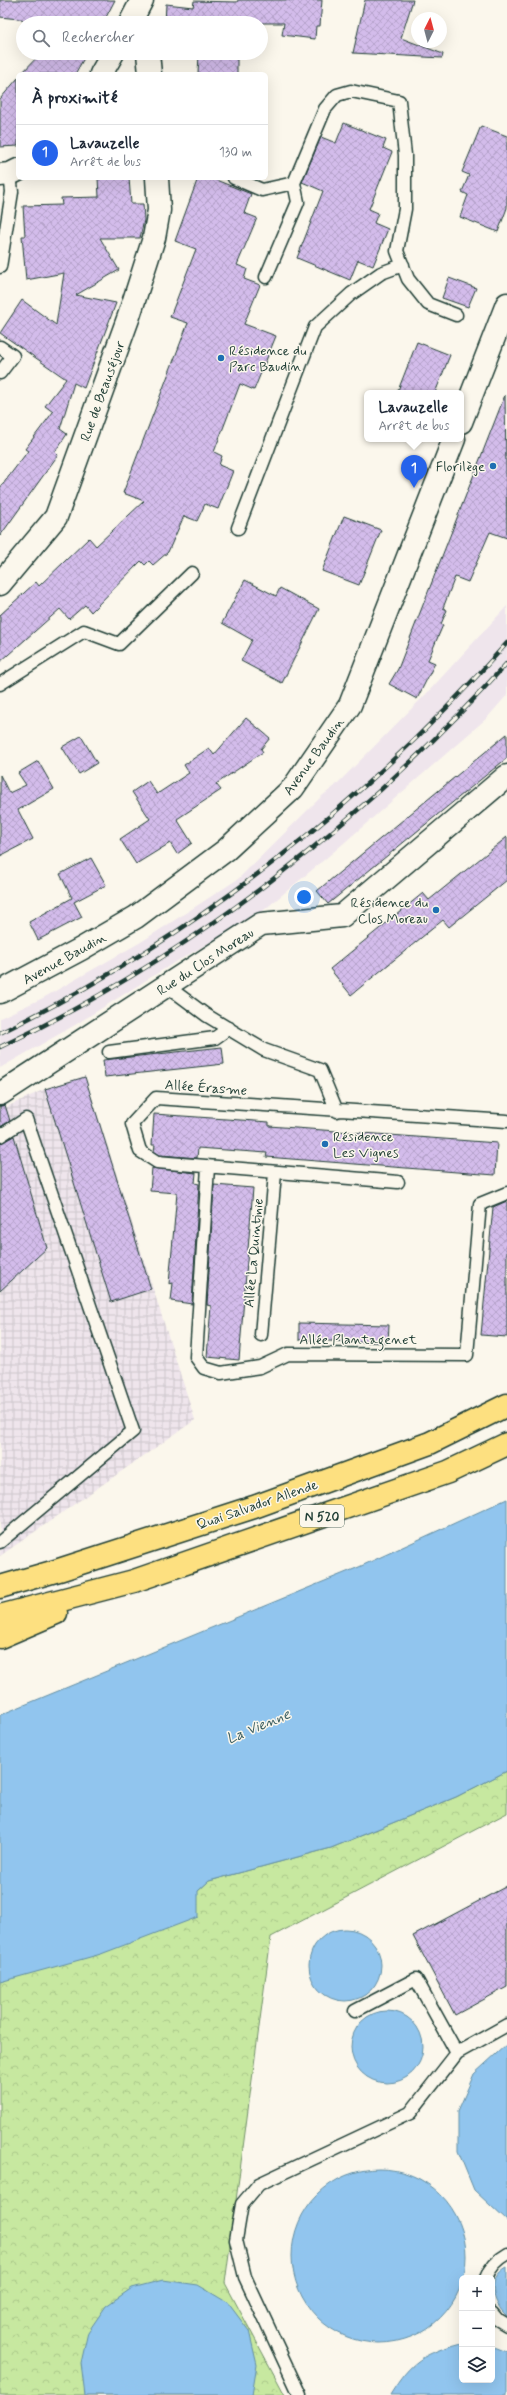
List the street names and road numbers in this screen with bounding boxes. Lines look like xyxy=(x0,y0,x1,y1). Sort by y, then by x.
street label: Rue de Beauséjour xyxy=(76,338,130,444)
street label: Avenue Baudin xyxy=(279,714,348,799)
street label: Rue du Clos Moreau xyxy=(154,924,257,1000)
street label: Avenue Baudin xyxy=(20,929,109,989)
street label: Allée Érasme xyxy=(164,1076,248,1100)
street label: Allée La Quintinie xyxy=(240,1198,268,1308)
street label: Allée Plantagenet xyxy=(299,1331,417,1351)
street label: Quai Salvador Allende xyxy=(194,1476,321,1534)
road number: N 520 xyxy=(300,1505,344,1527)

